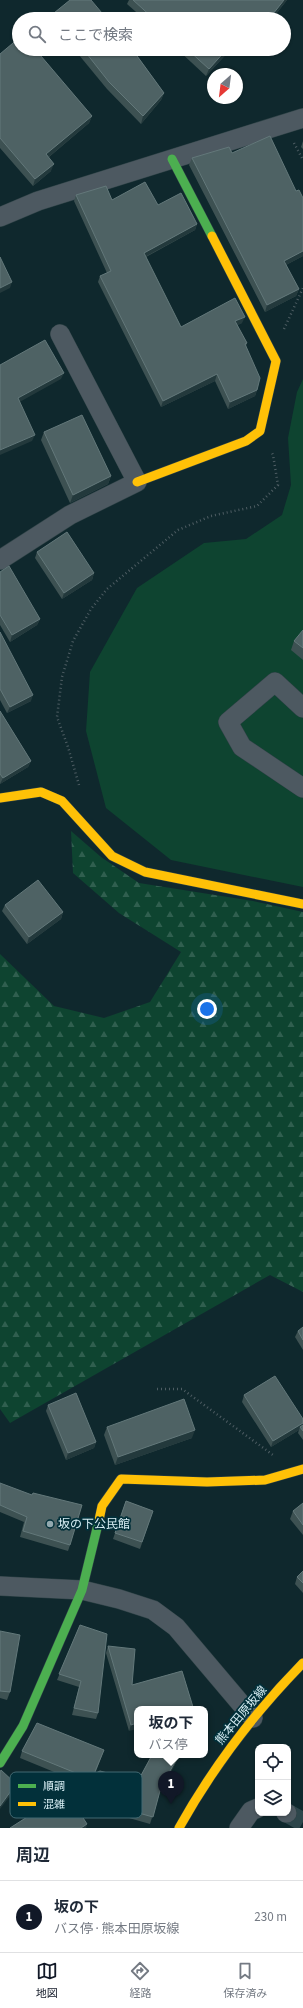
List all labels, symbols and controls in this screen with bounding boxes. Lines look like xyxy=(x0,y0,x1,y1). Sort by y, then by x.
search box xyxy=(12,12,291,56)
icon: search xyxy=(26,23,48,45)
text: ここで検索 xyxy=(58,25,133,46)
north arrow xyxy=(207,68,243,104)
your location xyxy=(197,999,217,1019)
place label: 坂の下公民館 xyxy=(58,1516,130,1533)
marker: 坂の下公民館 xyxy=(45,1519,55,1529)
street label: 熊本田原坂線 xyxy=(212,1682,271,1748)
popup xyxy=(134,1706,208,1758)
text: 坂の下 xyxy=(148,1713,194,1734)
text: バス停 xyxy=(148,1736,188,1754)
map controls xyxy=(255,1744,291,1816)
button: locate xyxy=(255,1744,291,1780)
pin: 1 xyxy=(158,1771,184,1804)
legend xyxy=(10,1772,142,1818)
text: 順調 xyxy=(43,1779,65,1794)
button: layers xyxy=(255,1780,291,1816)
text: 混雑 xyxy=(43,1797,65,1812)
text: 周辺 xyxy=(16,1844,50,1868)
text: 坂の下 xyxy=(54,1897,99,1918)
text: 1 xyxy=(26,1908,32,1926)
text: 230 m xyxy=(254,1908,287,1926)
text: バス停 · 熊本田原坂線 xyxy=(54,1920,179,1938)
tab: 地図 xyxy=(36,1960,58,2001)
tab: 経路 xyxy=(129,1960,151,2001)
tab: 保存済み xyxy=(223,1960,267,2001)

